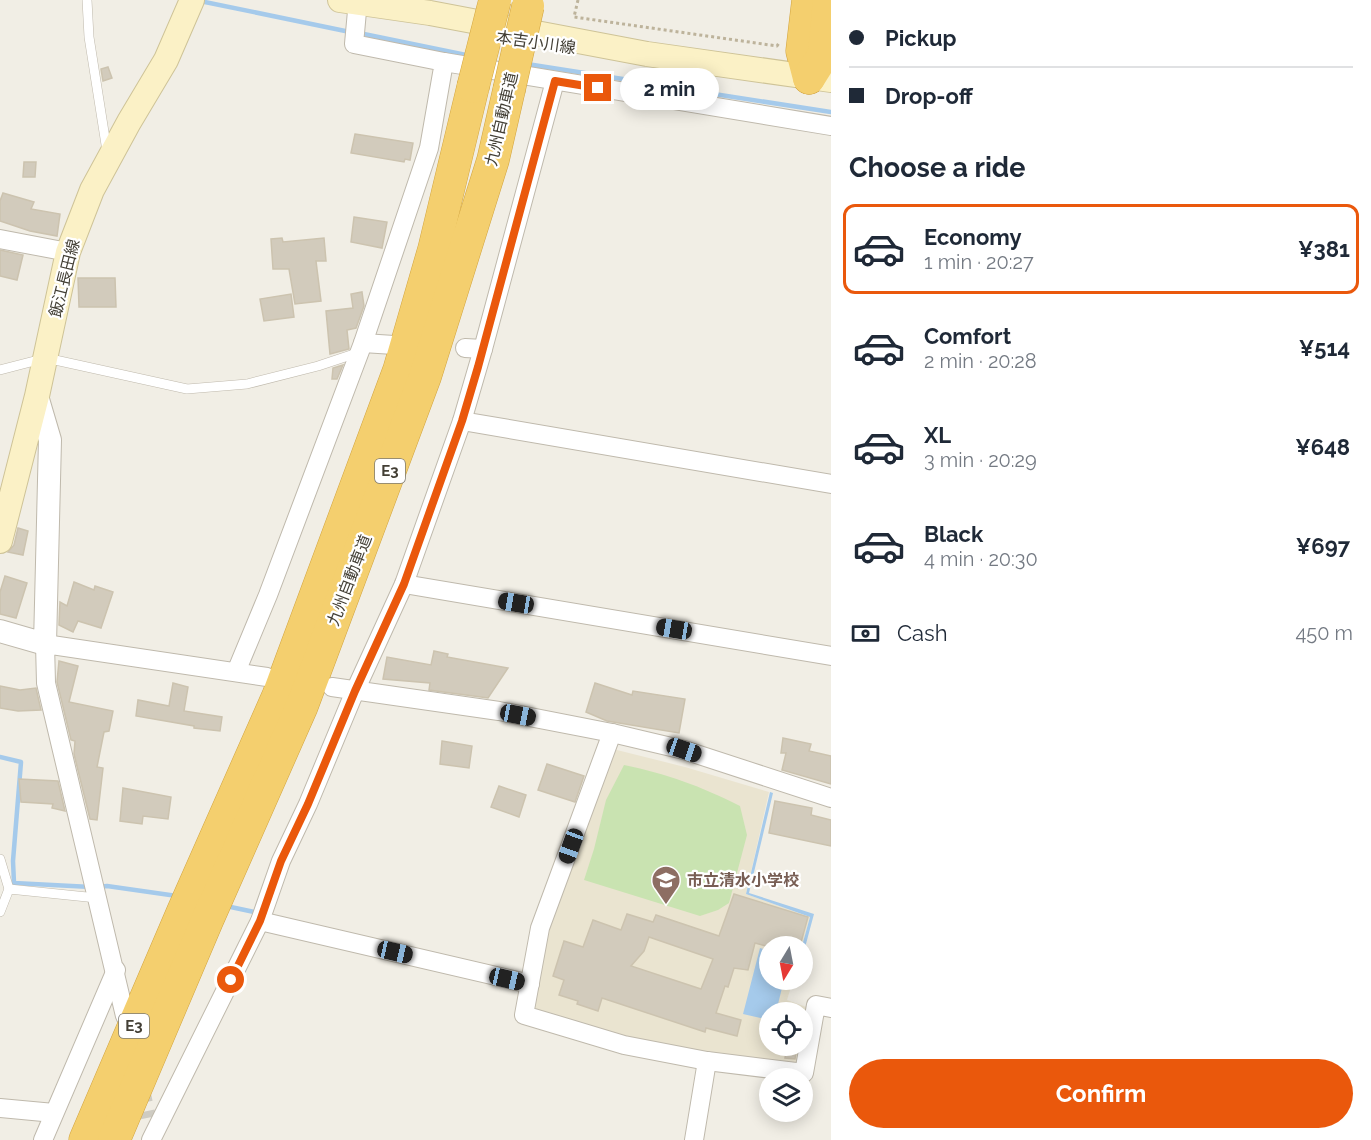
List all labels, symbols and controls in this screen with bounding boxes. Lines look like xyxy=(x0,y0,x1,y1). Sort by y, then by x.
text: Pickup xyxy=(885,25,957,51)
street label: 本吉小川線 xyxy=(495,28,577,57)
callout: 2 min xyxy=(619,67,718,109)
street label: 九州自動車道 xyxy=(481,70,522,168)
route end xyxy=(584,74,611,101)
text: 2 min xyxy=(644,77,695,101)
text: Drop-off xyxy=(885,83,973,109)
text: Choose a ride xyxy=(849,152,1025,183)
icon: car xyxy=(852,222,906,276)
text: Economy xyxy=(924,224,1022,250)
text: ¥381 xyxy=(1298,236,1350,262)
street label: 飯江長田線 xyxy=(46,237,83,319)
text: 1 min · 20:27 xyxy=(924,250,1034,274)
icon: car xyxy=(852,321,906,375)
text: Comfort xyxy=(924,323,1011,349)
text: ¥514 xyxy=(1299,335,1350,361)
text: 2 min · 20:28 xyxy=(924,349,1037,373)
icon: car xyxy=(852,420,906,474)
text: XL xyxy=(924,422,951,448)
text: ¥648 xyxy=(1295,434,1350,460)
text: 3 min · 20:29 xyxy=(924,448,1037,472)
road number: E3 xyxy=(375,459,405,483)
icon: car xyxy=(852,519,906,573)
text: Black xyxy=(924,521,983,547)
street label: 九州自動車道 xyxy=(323,532,376,628)
text: ¥697 xyxy=(1296,533,1350,559)
text: 4 min · 20:30 xyxy=(924,547,1038,571)
car xyxy=(497,591,535,615)
car xyxy=(655,617,693,641)
icon: cash xyxy=(849,617,882,650)
text: Cash xyxy=(897,620,948,646)
text: 450 m xyxy=(1295,621,1353,645)
car xyxy=(499,703,537,727)
car xyxy=(664,736,704,764)
car xyxy=(556,826,586,866)
school or university icon: 市立清水小学校 xyxy=(650,864,682,906)
place label: 市立清水小学校 xyxy=(687,871,799,890)
north arrow xyxy=(759,936,813,990)
map controls xyxy=(759,936,813,1122)
car xyxy=(375,939,415,965)
route start xyxy=(217,966,244,993)
car xyxy=(487,966,527,992)
button: locate xyxy=(759,1002,813,1056)
road number: E3 xyxy=(119,1014,149,1038)
button: Confirm xyxy=(849,1059,1353,1128)
button: layers xyxy=(759,1068,813,1122)

